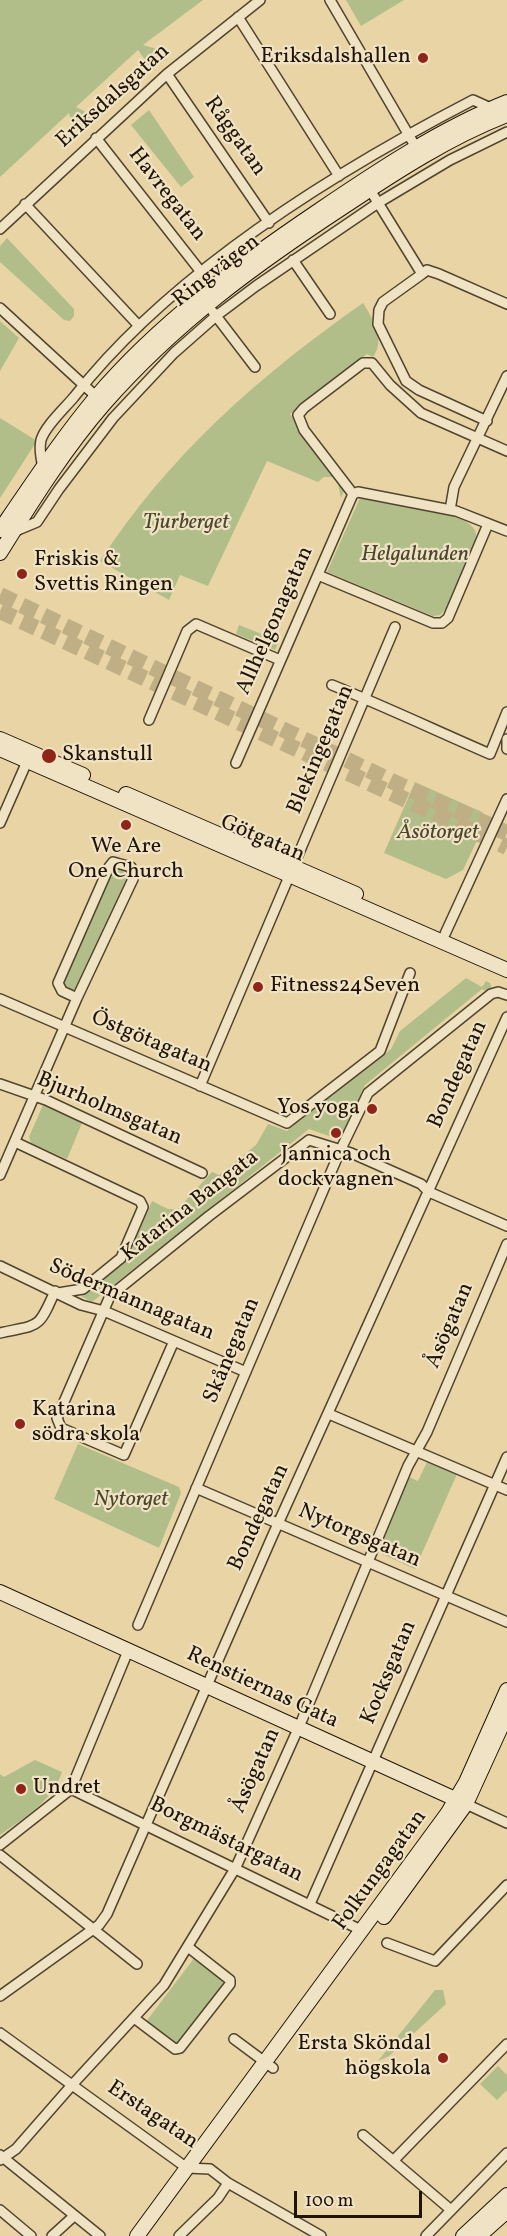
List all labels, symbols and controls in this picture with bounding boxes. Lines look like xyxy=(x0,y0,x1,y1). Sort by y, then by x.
street label: Eriksdalsgatan xyxy=(52,39,176,155)
place label: Eriksdalshallen xyxy=(260,45,411,71)
marker: Eriksdalshallen xyxy=(416,51,430,65)
street label: Råggatan xyxy=(197,92,271,182)
street label: Havregatan xyxy=(121,143,211,247)
street label: Ringvägen xyxy=(168,230,266,314)
park label: Tjurberget xyxy=(143,511,229,537)
street label: Allhelgonagatan xyxy=(232,543,320,699)
park label: Helgalunden xyxy=(361,543,469,569)
place label: Friskis & Svettis Ringen xyxy=(34,548,173,600)
marker: Friskis & Svettis Ringen xyxy=(15,567,29,581)
street label: Blekingegatan xyxy=(283,681,361,819)
place label: Skanstull xyxy=(62,743,153,769)
marker: Skanstull xyxy=(40,747,58,765)
street label: Götgatan xyxy=(216,810,308,870)
marker: We Are One Church xyxy=(119,818,133,832)
park label: Åsötorget xyxy=(397,821,479,847)
place label: We Are One Church xyxy=(68,835,184,886)
place label: Fitness24Seven xyxy=(270,974,420,1000)
marker: Fitness24Seven xyxy=(251,980,265,994)
street label: Östgötagatan xyxy=(87,1006,215,1080)
street label: Bondegatan xyxy=(424,1017,494,1133)
street label: Bjurholmsgatan xyxy=(32,1068,186,1152)
place label: Yos yoga xyxy=(277,1096,360,1122)
marker: Yos yoga xyxy=(365,1102,379,1116)
marker: Jannica och dockvagnen xyxy=(329,1126,343,1140)
place label: Jannica och dockvagnen xyxy=(278,1143,394,1194)
street label: Katarina Bangata xyxy=(117,1145,265,1269)
street label: Södermannagatan xyxy=(44,1254,218,1348)
street label: Åsögatan xyxy=(421,1279,481,1373)
street label: Skånegatan xyxy=(199,1294,267,1408)
place label: Katarina södra skola xyxy=(32,1398,140,1450)
marker: Katarina södra skola xyxy=(13,1417,27,1431)
street label: Bondegatan xyxy=(224,1460,296,1576)
park label: Nytorget xyxy=(94,1488,168,1514)
street label: Nytorgsgatan xyxy=(294,1499,424,1575)
street label: Kocksgatan xyxy=(356,1617,424,1729)
street label: Renstiernas Gata xyxy=(182,1642,342,1736)
street label: Åsögatan xyxy=(227,1724,287,1818)
place label: Undret xyxy=(33,1776,101,1802)
marker: Undret xyxy=(14,1782,28,1796)
street label: Borgmästargatan xyxy=(145,1792,307,1890)
street label: Folkungagatan xyxy=(328,1806,434,1936)
place label: Ersta Sköndal högskola xyxy=(297,2032,431,2084)
marker: Ersta Sköndal högskola xyxy=(436,2051,450,2065)
street label: Erstagatan xyxy=(101,2076,203,2156)
scale bar xyxy=(297,2179,424,2217)
text: 100 m xyxy=(305,2189,354,2214)

